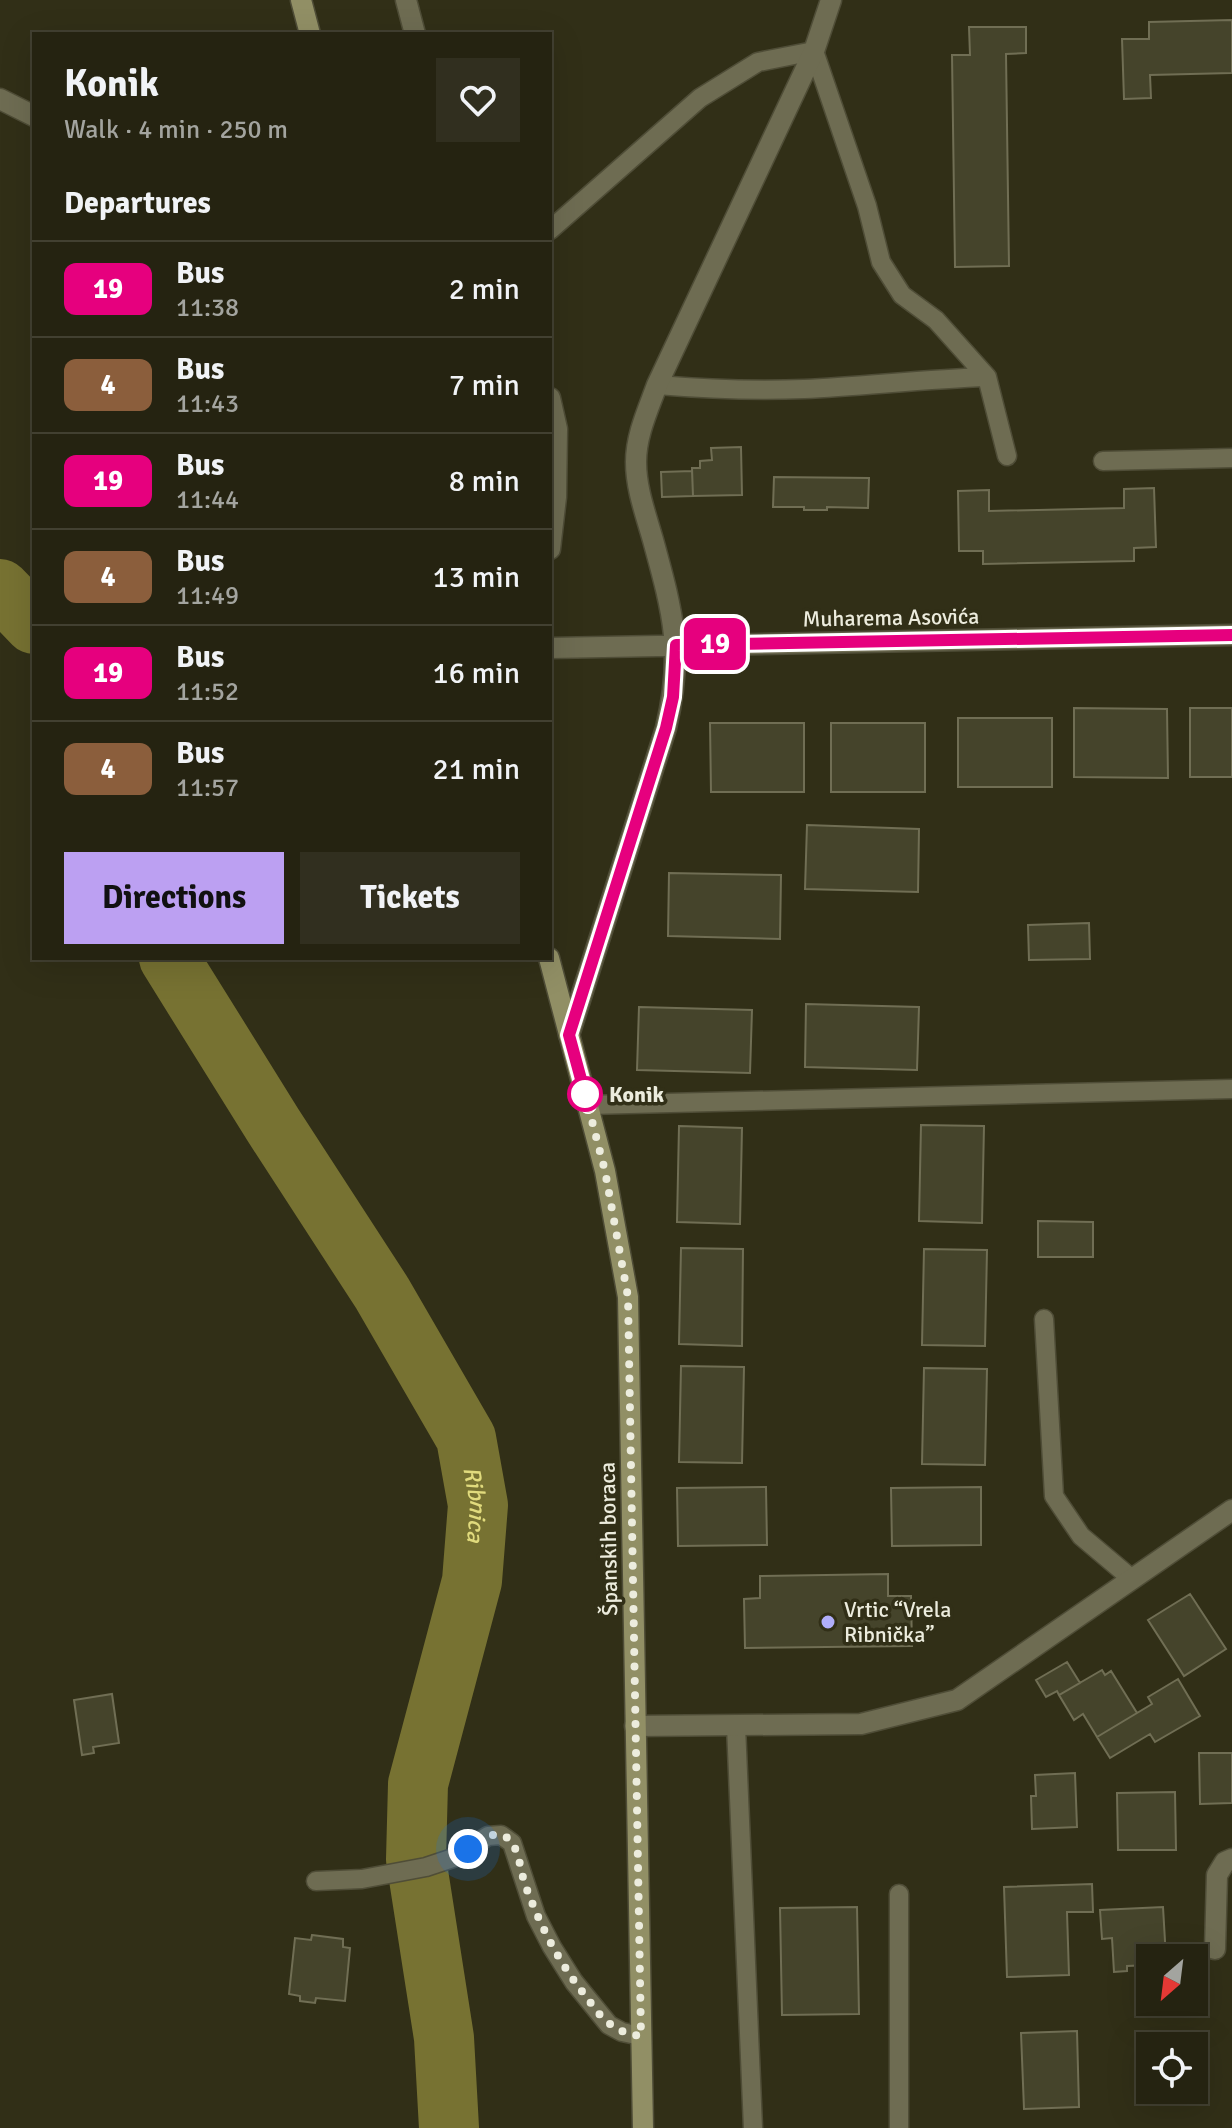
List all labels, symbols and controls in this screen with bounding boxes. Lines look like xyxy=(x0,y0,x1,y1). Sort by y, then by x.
button: heart xyxy=(436,58,520,142)
text: Konik xyxy=(64,60,159,107)
text: Walk · 4 min · 250 m xyxy=(64,114,288,146)
text: Departures xyxy=(64,185,211,222)
text: Bus xyxy=(176,255,224,292)
text: 2 min xyxy=(449,271,520,308)
text: 19 xyxy=(93,272,123,306)
text: 11:38 xyxy=(176,292,239,324)
text: Bus xyxy=(176,351,224,388)
text: 7 min xyxy=(449,367,520,404)
text: 4 xyxy=(100,368,116,402)
text: 11:43 xyxy=(176,388,239,420)
text: Bus xyxy=(176,447,224,484)
text: 8 min xyxy=(449,463,520,500)
text: 19 xyxy=(93,464,123,498)
text: 11:44 xyxy=(176,484,239,516)
text: Bus xyxy=(176,543,224,580)
text: 13 min xyxy=(433,559,520,596)
text: 4 xyxy=(100,560,116,594)
text: 11:49 xyxy=(176,580,239,612)
street label: Muharema Asovića xyxy=(802,602,980,633)
line badge: 19 xyxy=(679,618,751,670)
text: 19 xyxy=(700,627,730,661)
text: Bus xyxy=(176,639,224,676)
text: 16 min xyxy=(433,655,520,692)
text: 19 xyxy=(93,656,123,690)
text: 11:52 xyxy=(176,676,239,708)
text: Bus xyxy=(176,735,224,772)
text: 21 min xyxy=(433,751,520,788)
text: 4 xyxy=(100,752,116,786)
text: 11:57 xyxy=(176,772,239,804)
button: Directions xyxy=(64,852,284,944)
button: Tickets xyxy=(300,852,520,944)
marker: Konik xyxy=(568,1077,602,1111)
place label: Konik xyxy=(609,1081,664,1108)
street label: Španskih boraca xyxy=(594,1462,623,1616)
water label: Ribnica xyxy=(456,1464,493,1545)
place label: Vrtic “Vrela Ribnička” xyxy=(844,1596,951,1648)
marker: Vrtic “Vrela Ribnička” xyxy=(819,1613,837,1631)
your location xyxy=(448,1829,488,1869)
north arrow xyxy=(1136,1944,1208,2016)
map controls xyxy=(1136,1944,1208,2104)
button: locate xyxy=(1136,2032,1208,2104)

